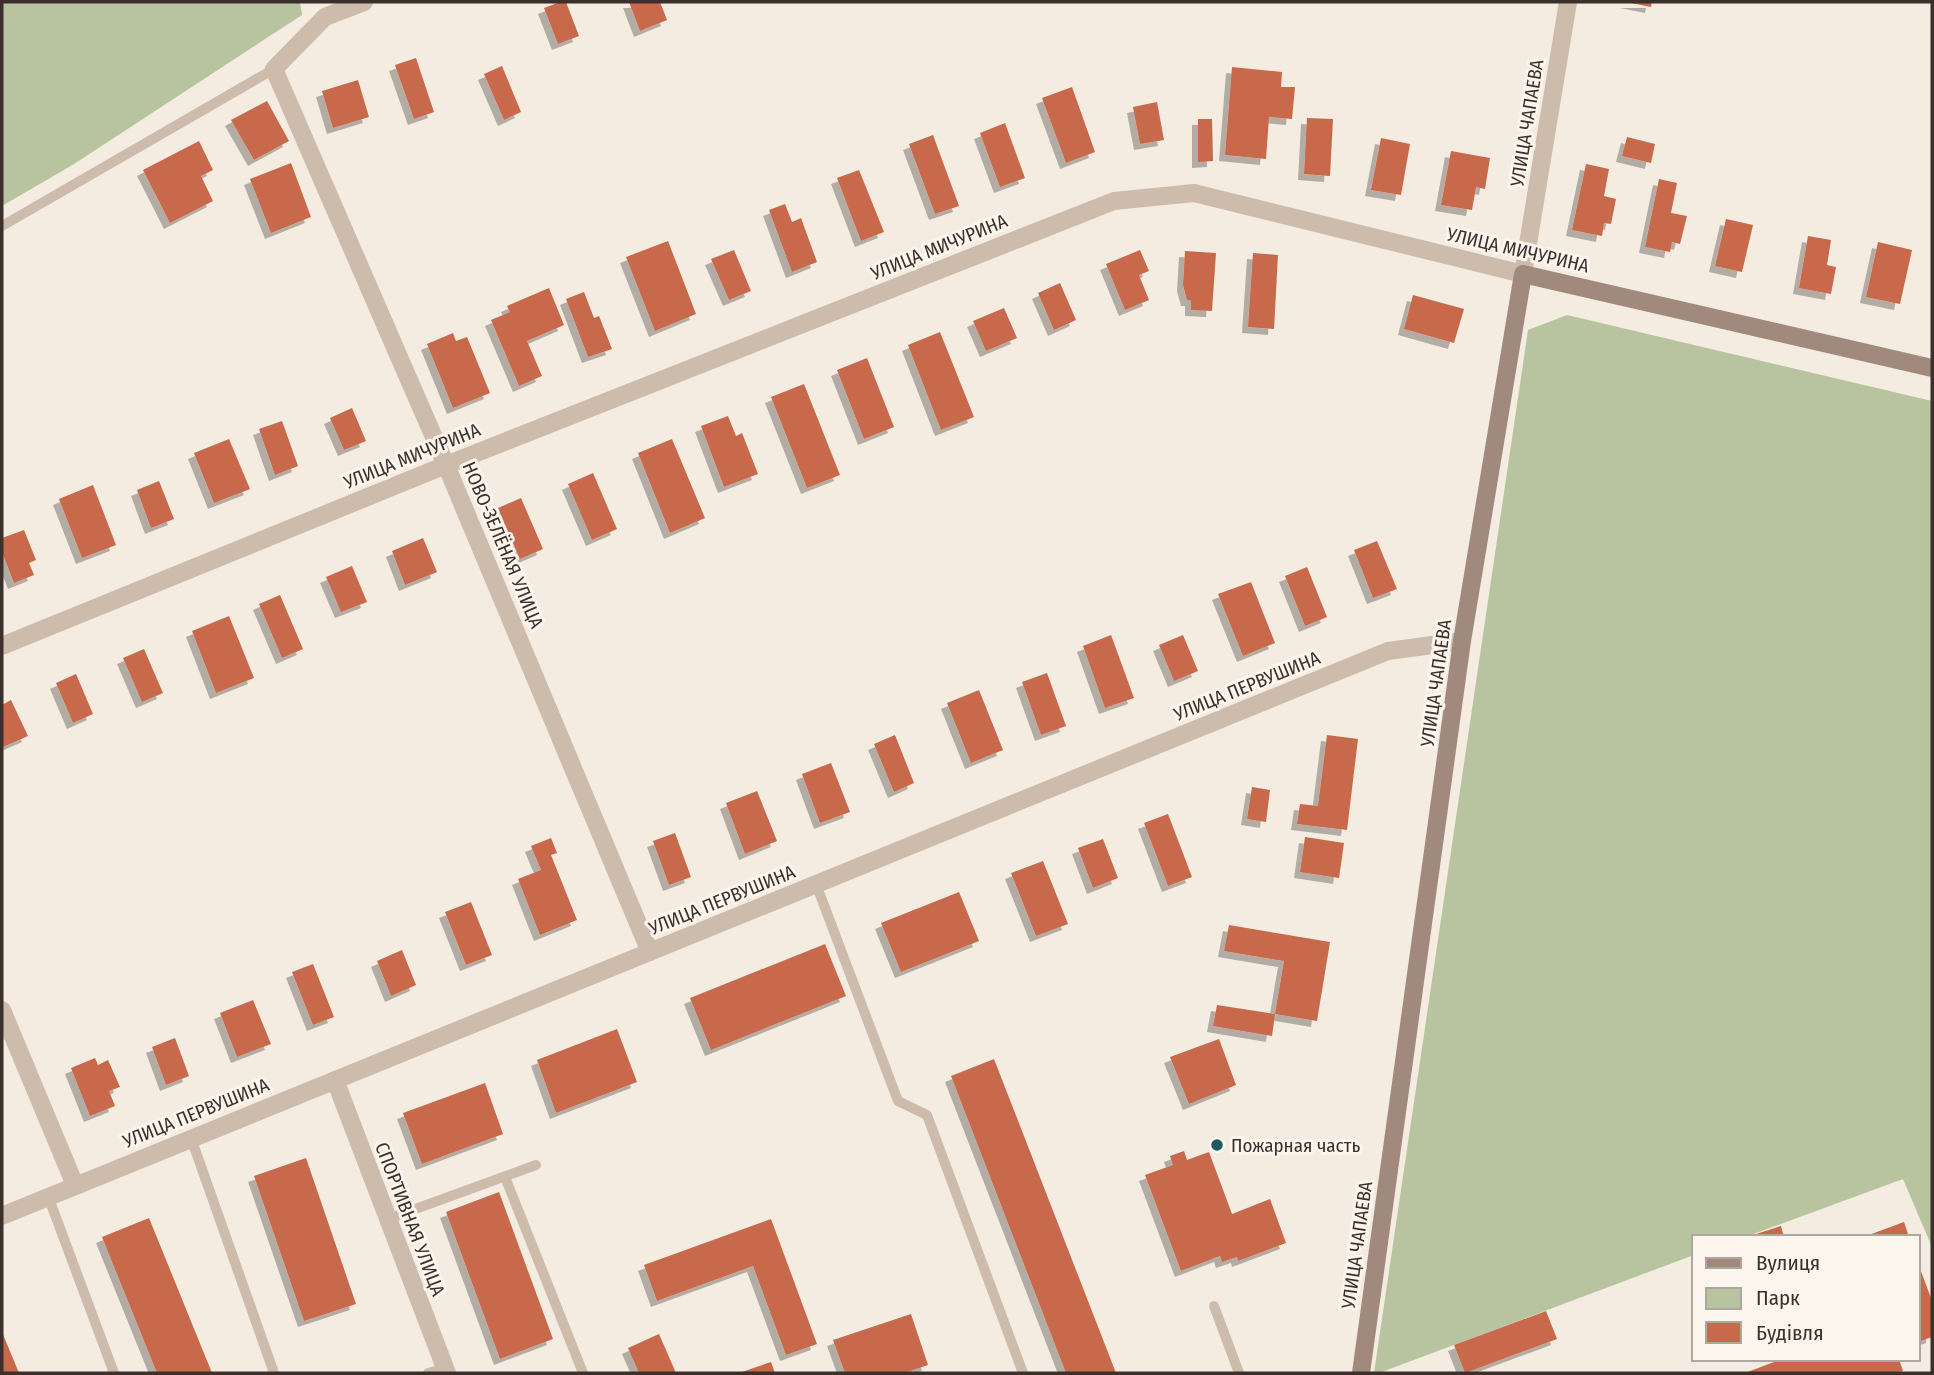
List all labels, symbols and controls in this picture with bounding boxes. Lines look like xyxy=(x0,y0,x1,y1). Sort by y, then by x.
street label: УЛИЦА ЧАПАЕВА xyxy=(1505,58,1548,189)
street label: УЛИЦА МИЧУРИНА xyxy=(866,209,1011,285)
street label: УЛИЦА МИЧУРИНА xyxy=(1444,222,1591,278)
street label: УЛИЦА МИЧУРИНА xyxy=(339,418,484,494)
street label: НОВО-ЗЕЛЁНАЯ УЛИЦА xyxy=(458,458,548,632)
street label: УЛИЦА ЧАПАЕВА xyxy=(1416,618,1456,749)
street label: УЛИЦА ПЕРВУШИНА xyxy=(1170,646,1323,726)
street label: УЛИЦА ПЕРВУШИНА xyxy=(645,860,798,940)
street label: УЛИЦА ПЕРВУШИНА xyxy=(119,1073,272,1153)
place label: Пожарная часть xyxy=(1231,1134,1360,1157)
marker: Пожарная часть xyxy=(1209,1137,1225,1153)
street label: СПОРТИВНАЯ УЛИЦА xyxy=(370,1139,450,1299)
street label: УЛИЦА ЧАПАЕВА xyxy=(1337,1180,1377,1311)
legend xyxy=(1692,1235,1920,1361)
text: Вулиця xyxy=(1756,1250,1820,1276)
text: Парк xyxy=(1756,1285,1800,1311)
text: Будівля xyxy=(1756,1320,1824,1346)

